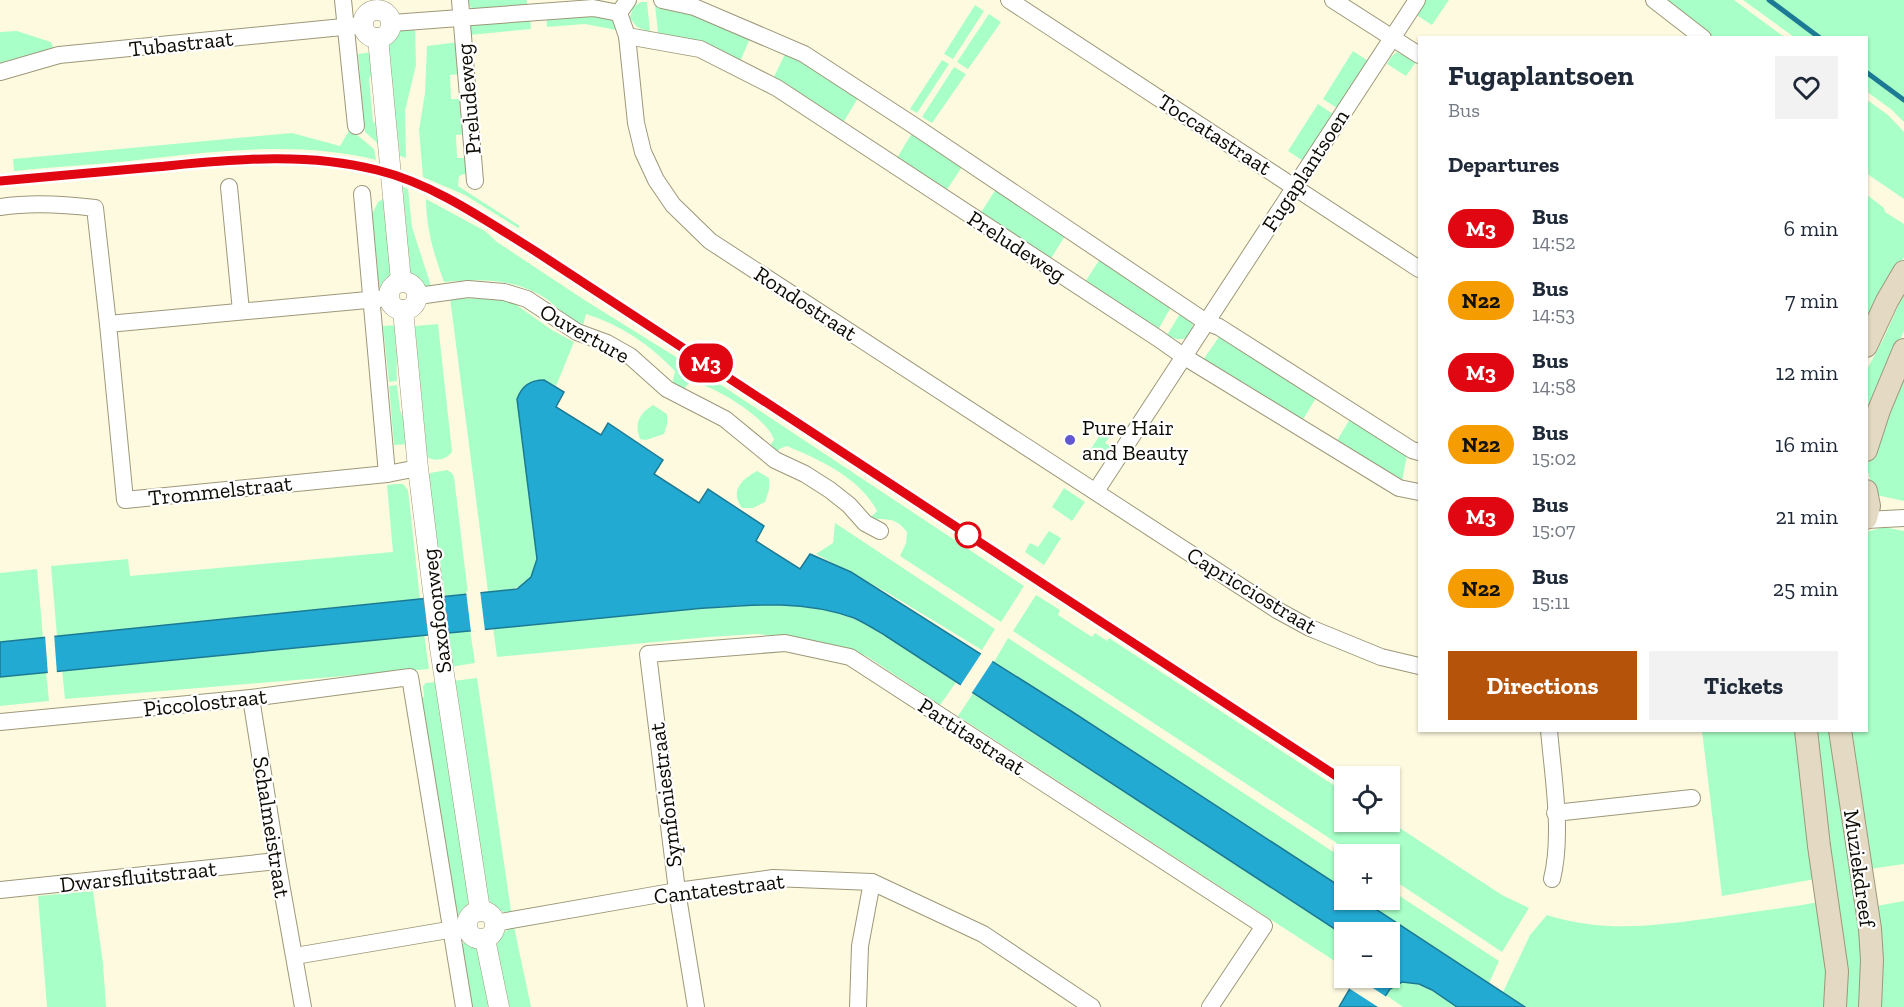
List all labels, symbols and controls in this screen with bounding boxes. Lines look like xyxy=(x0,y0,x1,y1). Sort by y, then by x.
street label: Tubastraat xyxy=(128,25,235,62)
street label: Preludeweg xyxy=(450,42,487,156)
button: heart xyxy=(1775,56,1838,119)
text: Fugaplantsoen xyxy=(1448,59,1634,92)
street label: Toccatastraat xyxy=(1153,88,1277,182)
text: Bus xyxy=(1448,98,1480,122)
street label: Fugaplantsoen xyxy=(1256,104,1355,237)
text: Departures xyxy=(1448,151,1559,178)
text: Bus xyxy=(1532,203,1569,230)
street label: Preludeweg xyxy=(963,205,1071,288)
text: 6 min xyxy=(1784,215,1838,242)
text: M3 xyxy=(1466,216,1496,241)
text: 14:52 xyxy=(1532,230,1576,254)
street label: Rondostraat xyxy=(749,260,863,347)
text: Bus xyxy=(1532,275,1569,302)
text: 7 min xyxy=(1785,287,1838,314)
text: N22 xyxy=(1462,288,1500,313)
street label: Ouverture xyxy=(535,298,634,369)
text: 14:53 xyxy=(1532,302,1575,326)
line badge: M3 xyxy=(679,344,733,382)
text: Bus xyxy=(1532,347,1569,374)
text: M3 xyxy=(691,351,721,376)
text: 12 min xyxy=(1775,359,1838,386)
text: M3 xyxy=(1466,360,1496,385)
text: 14:58 xyxy=(1532,374,1576,398)
place label: Pure Hair and Beauty xyxy=(1082,414,1189,466)
text: Bus xyxy=(1532,419,1569,446)
text: 16 min xyxy=(1775,431,1838,458)
text: N22 xyxy=(1462,432,1500,457)
marker: Pure Hair and Beauty xyxy=(1063,433,1077,447)
text: 15:02 xyxy=(1532,446,1576,470)
street label: Trommelstraat xyxy=(147,469,294,511)
text: Bus xyxy=(1532,491,1569,518)
text: 21 min xyxy=(1775,503,1838,530)
text: M3 xyxy=(1466,504,1496,529)
text: 15:07 xyxy=(1532,518,1575,542)
unlabelled marker xyxy=(955,522,981,548)
street label: Capricciostraat xyxy=(1182,541,1322,640)
street label: Saxofoonweg xyxy=(415,547,458,675)
text: Bus xyxy=(1532,563,1569,590)
text: 25 min xyxy=(1773,575,1838,602)
text: N22 xyxy=(1462,576,1500,601)
text: 15:11 xyxy=(1532,590,1570,614)
button: Directions xyxy=(1448,651,1637,720)
button: Tickets xyxy=(1649,651,1838,720)
street label: Piccolostraat xyxy=(142,683,269,722)
street label: Partitastraat xyxy=(913,692,1031,781)
street label: Symfoniestraat xyxy=(643,720,688,869)
street label: Schalmeistraat xyxy=(247,755,296,900)
map controls xyxy=(1334,766,1400,988)
button: locate xyxy=(1334,766,1400,832)
street label: Muziekdreef xyxy=(1838,808,1881,930)
button: + xyxy=(1334,844,1400,910)
street label: Dwarsfluitstraat xyxy=(58,855,219,898)
street label: Cantatestraat xyxy=(652,867,787,910)
button: − xyxy=(1334,922,1400,988)

